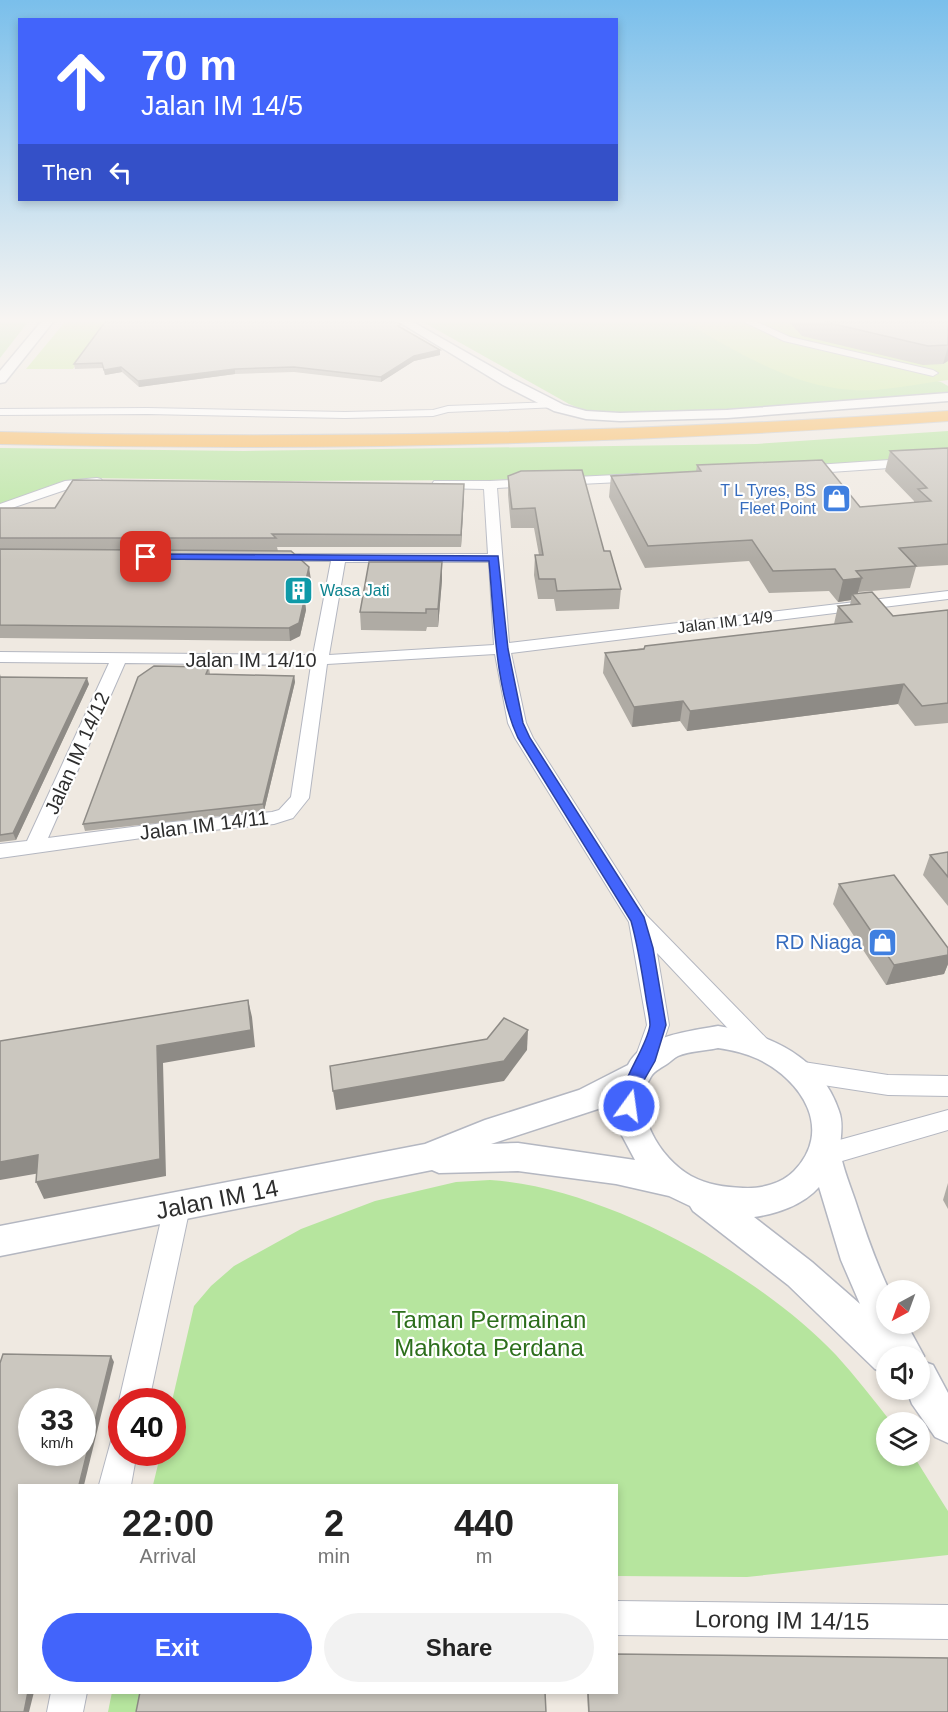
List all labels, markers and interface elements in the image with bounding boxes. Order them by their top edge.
icon: ahead [42,42,120,120]
text: 70 m [141,42,237,89]
text: Jalan IM 14/5 [141,91,303,121]
icon: left [104,156,137,189]
text: Then [42,160,92,185]
place label: T L Tyres, BS Fleet Point [720,482,817,517]
shop icon: T L Tyres, BS Fleet Point [821,483,853,515]
pin [120,531,171,582]
icon: arrive [129,540,162,573]
building icon: Wasa Jati [283,574,315,606]
place label: Wasa Jati [320,582,390,599]
street label: Jalan IM 14/9 [676,608,774,636]
street label: Jalan IM 14/10 [185,649,317,671]
street label: Jalan IM 14/12 [40,689,114,817]
street label: Jalan IM 14/11 [138,806,270,844]
shop icon: RD Niaga [867,926,899,958]
place label: RD Niaga [775,931,863,953]
position arrow [597,1074,661,1138]
street label: Jalan IM 14 [154,1174,280,1224]
north arrow [876,1280,930,1334]
map controls [876,1280,930,1466]
park label: Taman Permainan Mahkota Perdana [392,1306,586,1361]
button: sound [876,1346,930,1400]
speed limit sign: 40 [108,1388,186,1466]
text: 33 [40,1403,74,1436]
button: layers [876,1412,930,1466]
text: km/h [41,1434,73,1451]
text: 22:00 [122,1503,214,1544]
text: 2 [324,1503,344,1544]
text: 440 [454,1503,514,1544]
text: Arrival [140,1545,196,1567]
text: min [318,1545,350,1567]
text: m [476,1545,492,1567]
street label: Lorong IM 14/15 [694,1605,870,1635]
button: Exit [42,1613,312,1682]
button: Share [324,1613,594,1682]

